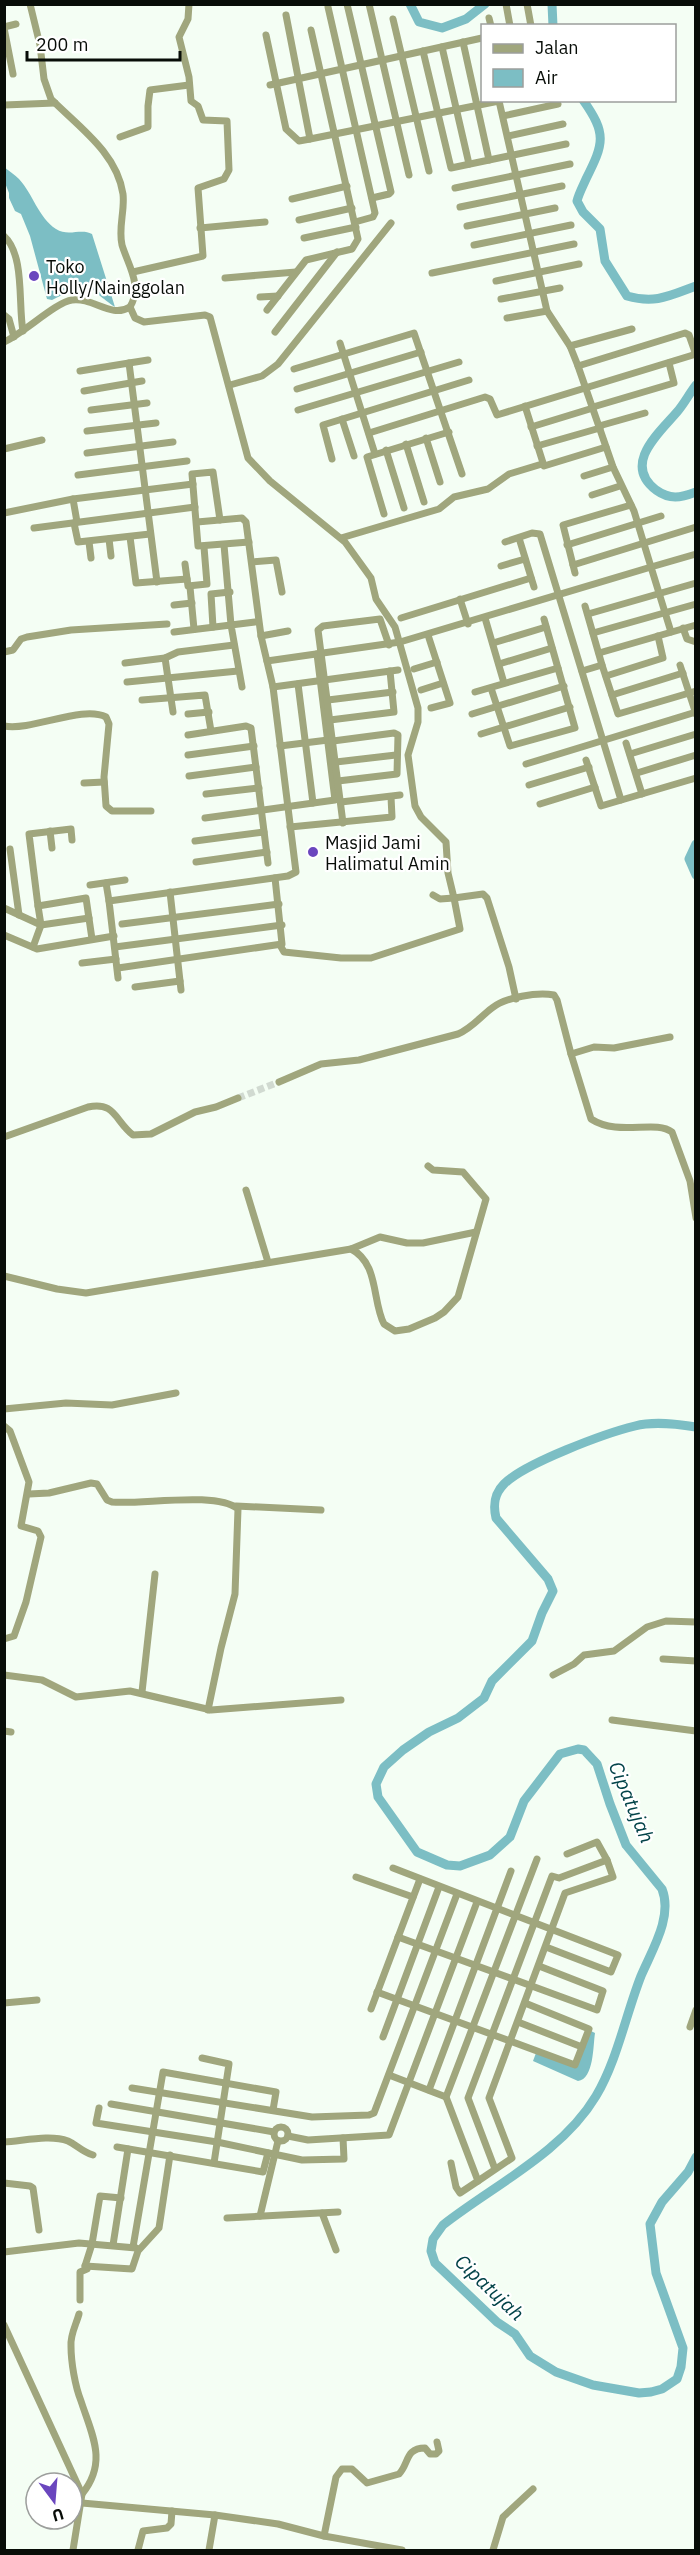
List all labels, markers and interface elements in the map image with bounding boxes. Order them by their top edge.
scale bar [27,24,180,62]
legend [481,24,676,102]
text: 200 m [36,33,88,56]
text: Jalan [535,36,579,59]
text: Air [535,66,558,89]
place label: Toko Holly/Nainggolan [46,255,185,299]
marker: Toko Holly/Nainggolan [27,269,41,283]
place label: Masjid Jami Halimatul Amin [325,831,450,875]
marker: Masjid Jami Halimatul Amin [306,845,320,859]
water label: Cipatujah [603,1757,661,1847]
water label: Cipatujah [449,2248,531,2326]
north arrow [24,2471,84,2531]
text: U [50,2504,66,2527]

